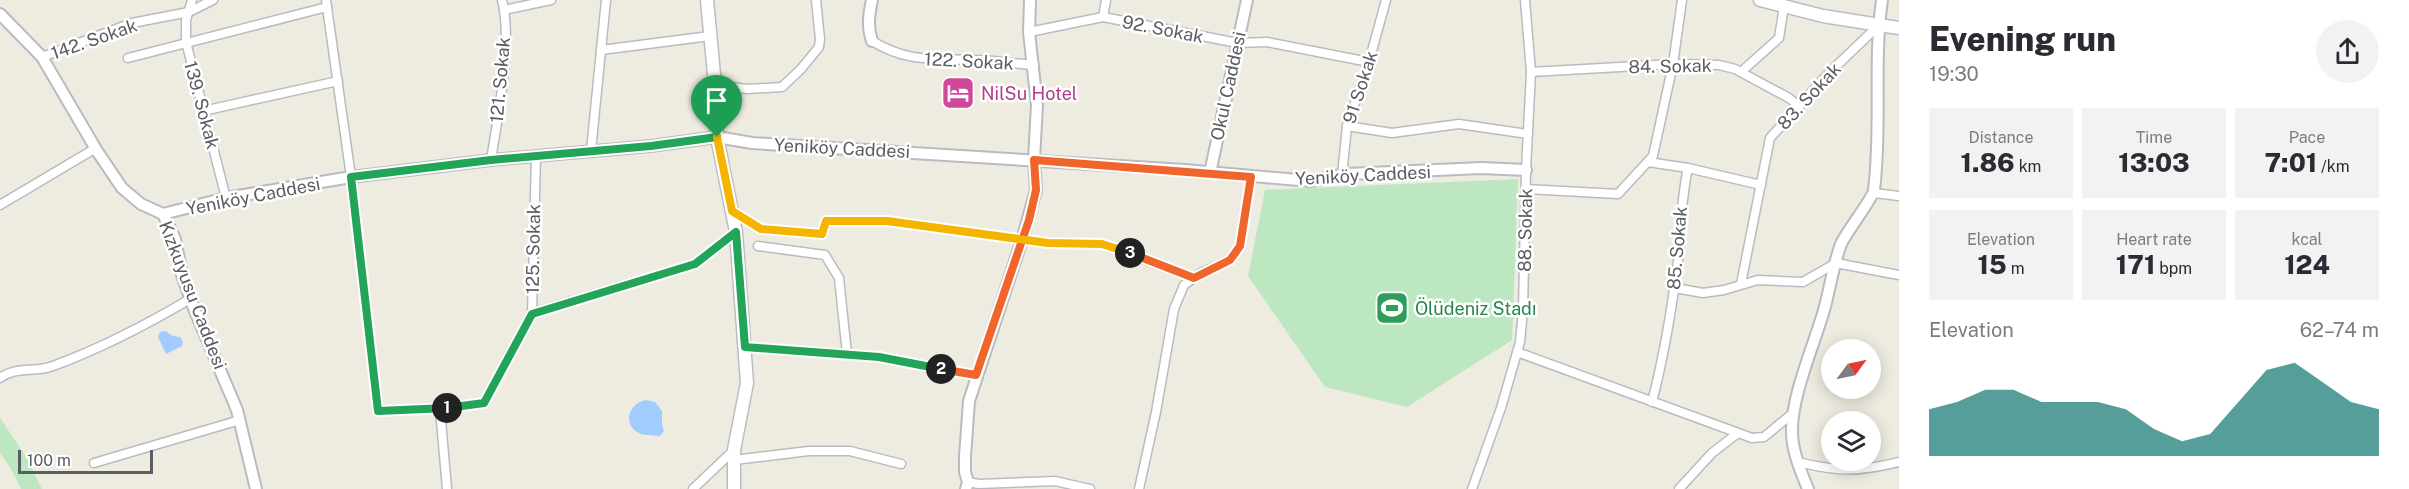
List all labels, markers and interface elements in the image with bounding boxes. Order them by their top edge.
street label: 92. Sokak [1121,11,1205,47]
street label: 142. Sokak [48,14,140,64]
text: Evening run [1929,20,2116,58]
button: share [2316,20,2379,83]
street label: Okul Caddesi [1206,30,1250,142]
street label: 121. Sokak [486,36,514,124]
street label: 122. Sokak [924,48,1014,74]
street label: 91 Sokak [1338,48,1382,126]
street label: 84. Sokak [1628,55,1712,77]
street label: 83. Sokak [1773,58,1845,134]
street label: 139. Sokak [180,59,224,151]
text: 19:30 [1929,62,1979,86]
pin [691,75,742,137]
hotel icon: NilSu Hotel [940,75,976,111]
place label: NilSu Hotel [981,83,1077,104]
icon: arrive [700,84,733,117]
text: Distance [1969,128,2033,147]
text: Time [2136,128,2172,147]
text: Pace [2289,128,2325,147]
street label: Yeniköy Caddesi [774,134,910,162]
text: 1.86 [1961,147,2015,178]
text: 13:03 [2118,147,2190,178]
text: 7:01 [2265,147,2317,178]
text: km [2015,157,2041,176]
text: /km [2317,157,2350,176]
street label: Yeniköy Caddesi [1295,161,1431,189]
street label: Yeniköy Caddesi [184,173,322,219]
street label: 88. Sokak [1514,188,1536,272]
street label: 125. Sokak [522,204,544,294]
street label: 85. Sokak [1663,205,1691,291]
street label: Kızkuyusu Caddesi [155,218,231,372]
text: Elevation [1967,230,2035,249]
text: Heart rate [2116,230,2192,249]
text: kcal [2292,230,2322,249]
pin: 3 [1115,238,1145,268]
text: 3 [1125,243,1135,262]
text: 15 [1977,249,2007,280]
text: 171 [2116,249,2155,280]
text: 124 [2284,249,2330,280]
text: m [2007,259,2025,278]
text: bpm [2155,259,2192,278]
sports icon: Ölüdeniz Stadı [1374,290,1410,326]
place label: Ölüdeniz Stadı [1415,297,1536,319]
text: Elevation [1929,318,2014,342]
text: 62–74 m [2300,318,2379,342]
north arrow [1821,339,1881,399]
map controls [1821,339,1881,471]
pin: 2 [926,354,956,384]
text: 2 [936,359,946,378]
pin: 1 [432,393,462,423]
text: 1 [444,398,450,417]
button: layers [1821,411,1881,471]
scale bar [18,447,153,474]
text: 100 m [27,451,71,470]

